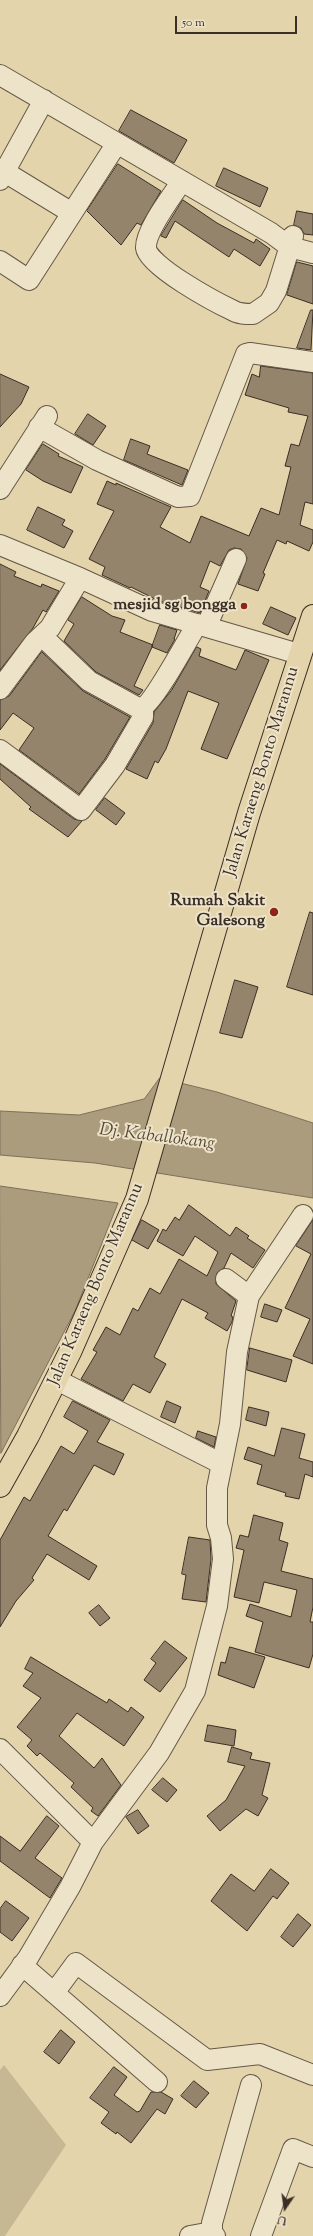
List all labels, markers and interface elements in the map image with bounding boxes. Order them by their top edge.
scale bar [177,8,299,34]
text: 50 m [182,14,205,32]
place label: mesjid sg bongga [113,596,236,616]
marker: mesjid sg bongga [239,601,249,611]
street label: Jalan Karaeng Bonto Marannu [221,665,305,879]
place label: Rumah Sakit Galesong [170,892,265,932]
marker: Rumah Sakit Galesong [268,906,280,918]
water label: Dj. Kaballokang [98,1120,216,1156]
street label: Jalan Karaeng Bonto Marannu [45,1181,149,1389]
north arrow [265,2188,305,2228]
text: U [276,2211,288,2228]

